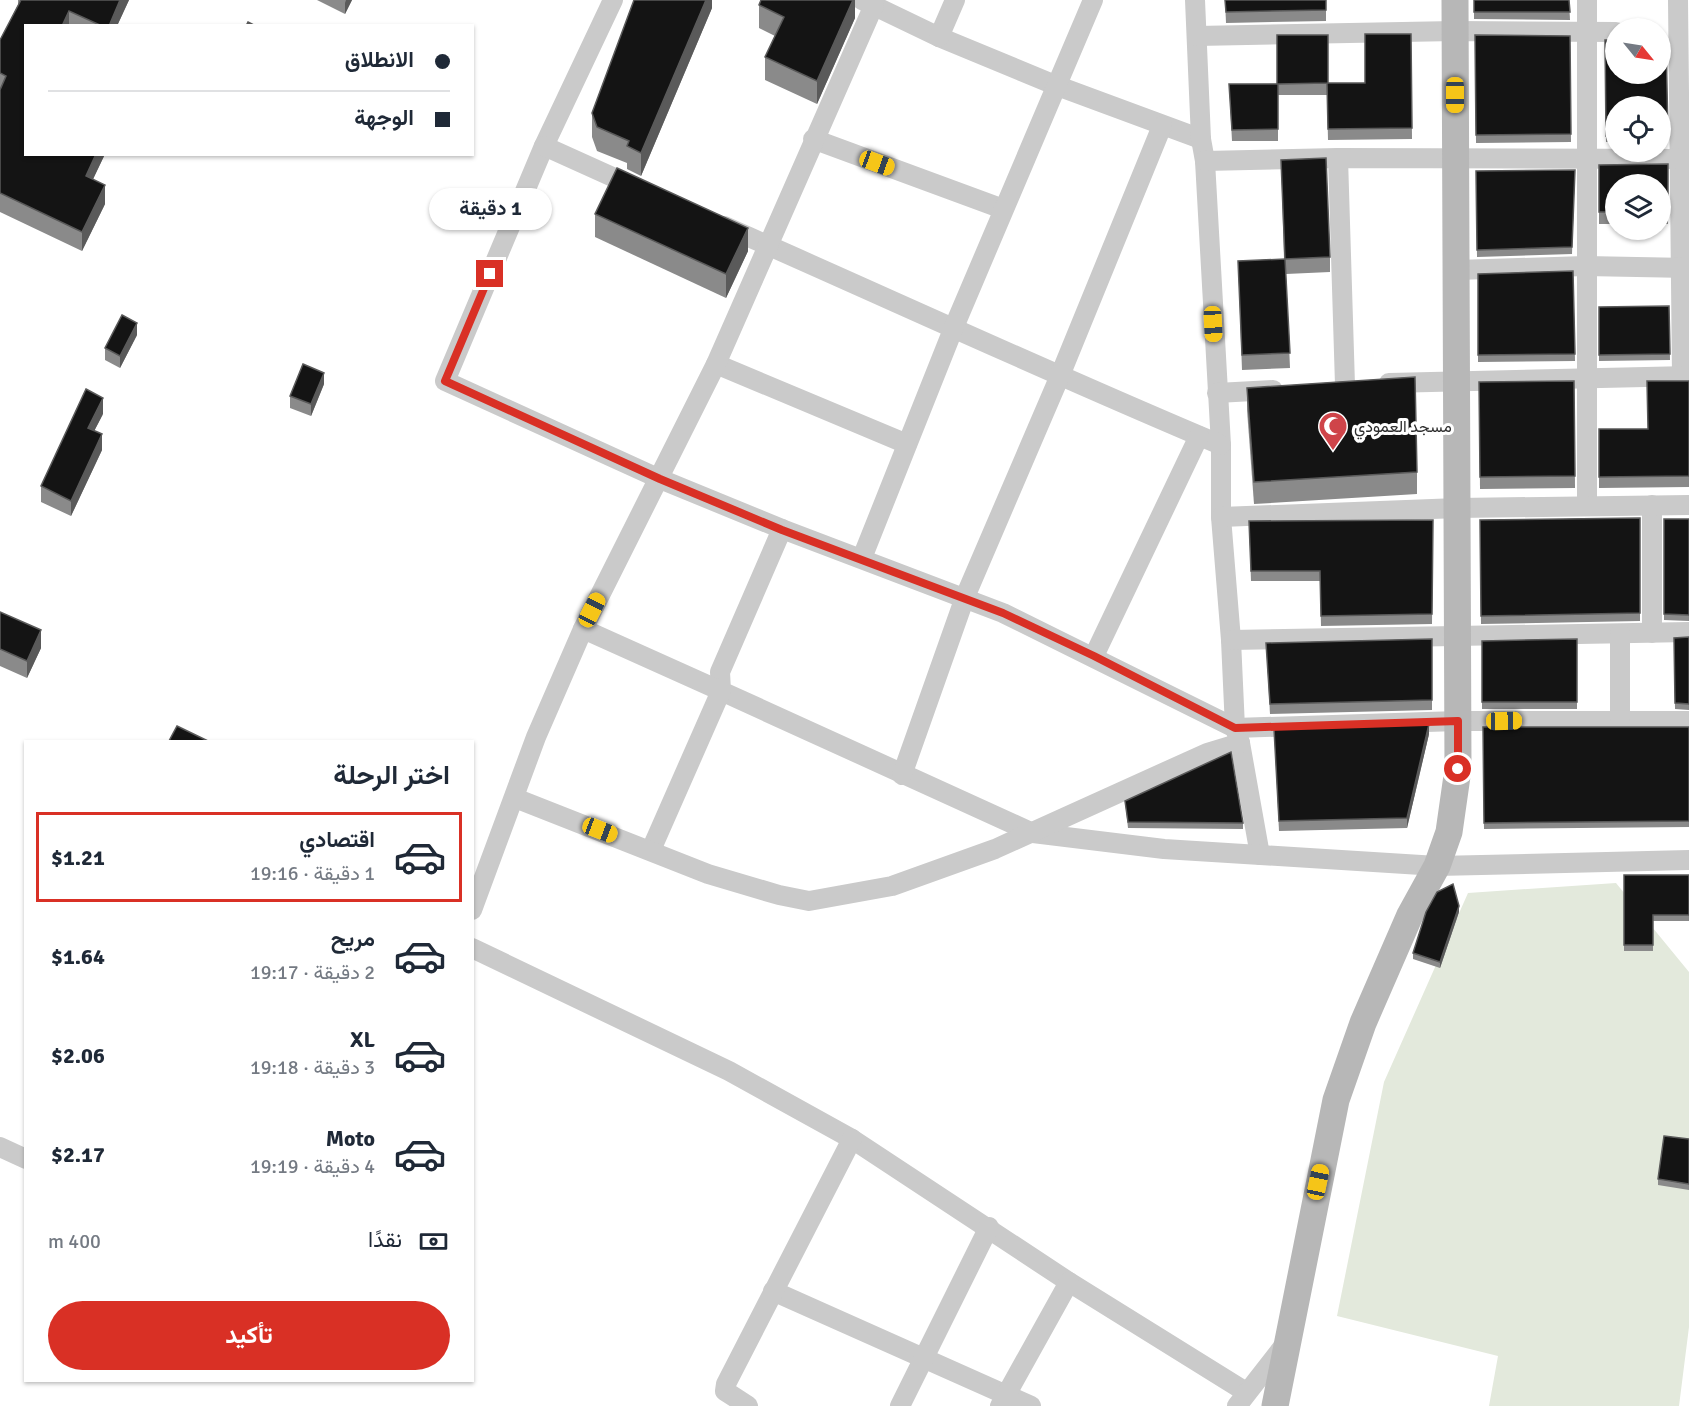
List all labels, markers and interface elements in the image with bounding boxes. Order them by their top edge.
north arrow [1605,18,1671,84]
map controls [1605,18,1671,240]
text: الانطلاق [345,46,414,73]
car [1446,77,1464,113]
button: locate [1605,96,1671,162]
text: الوجهة [354,104,414,131]
car [857,148,897,178]
button: layers [1605,174,1671,240]
callout: 1 دقيقة [428,187,552,229]
text: 1 دقيقة [459,196,522,221]
route end [476,260,503,287]
car [1203,306,1223,342]
mosque icon: مسجد العمودي [1317,410,1349,452]
place label: مسجد العمودي [1354,417,1452,440]
car [576,590,608,630]
car [1486,712,1522,730]
route start [1444,755,1471,782]
text: اختر الرحلة [333,759,450,792]
car [580,815,620,845]
text: اقتصادي [299,826,375,853]
icon: car [393,830,447,884]
text: $1.21 [51,844,105,871]
text: 1 دقيقة · 19:16 [250,861,375,886]
text: مريح [331,925,375,952]
icon: car [393,929,447,983]
text: $1.64 [51,943,105,970]
text: 2 دقيقة · 19:17 [250,960,375,985]
text: XL [350,1026,375,1053]
icon: car [393,1028,447,1082]
text: $2.06 [51,1042,105,1069]
text: 3 دقيقة · 19:18 [250,1055,375,1080]
text: Moto [326,1125,375,1152]
icon: car [393,1127,447,1181]
text: $2.17 [51,1141,105,1168]
text: 4 دقيقة · 19:19 [250,1154,375,1179]
car [1305,1163,1331,1201]
icon: cash [417,1225,450,1258]
text: نقدًا [368,1226,402,1253]
text: 400 m [48,1229,101,1254]
button: تأكيد [48,1301,450,1370]

